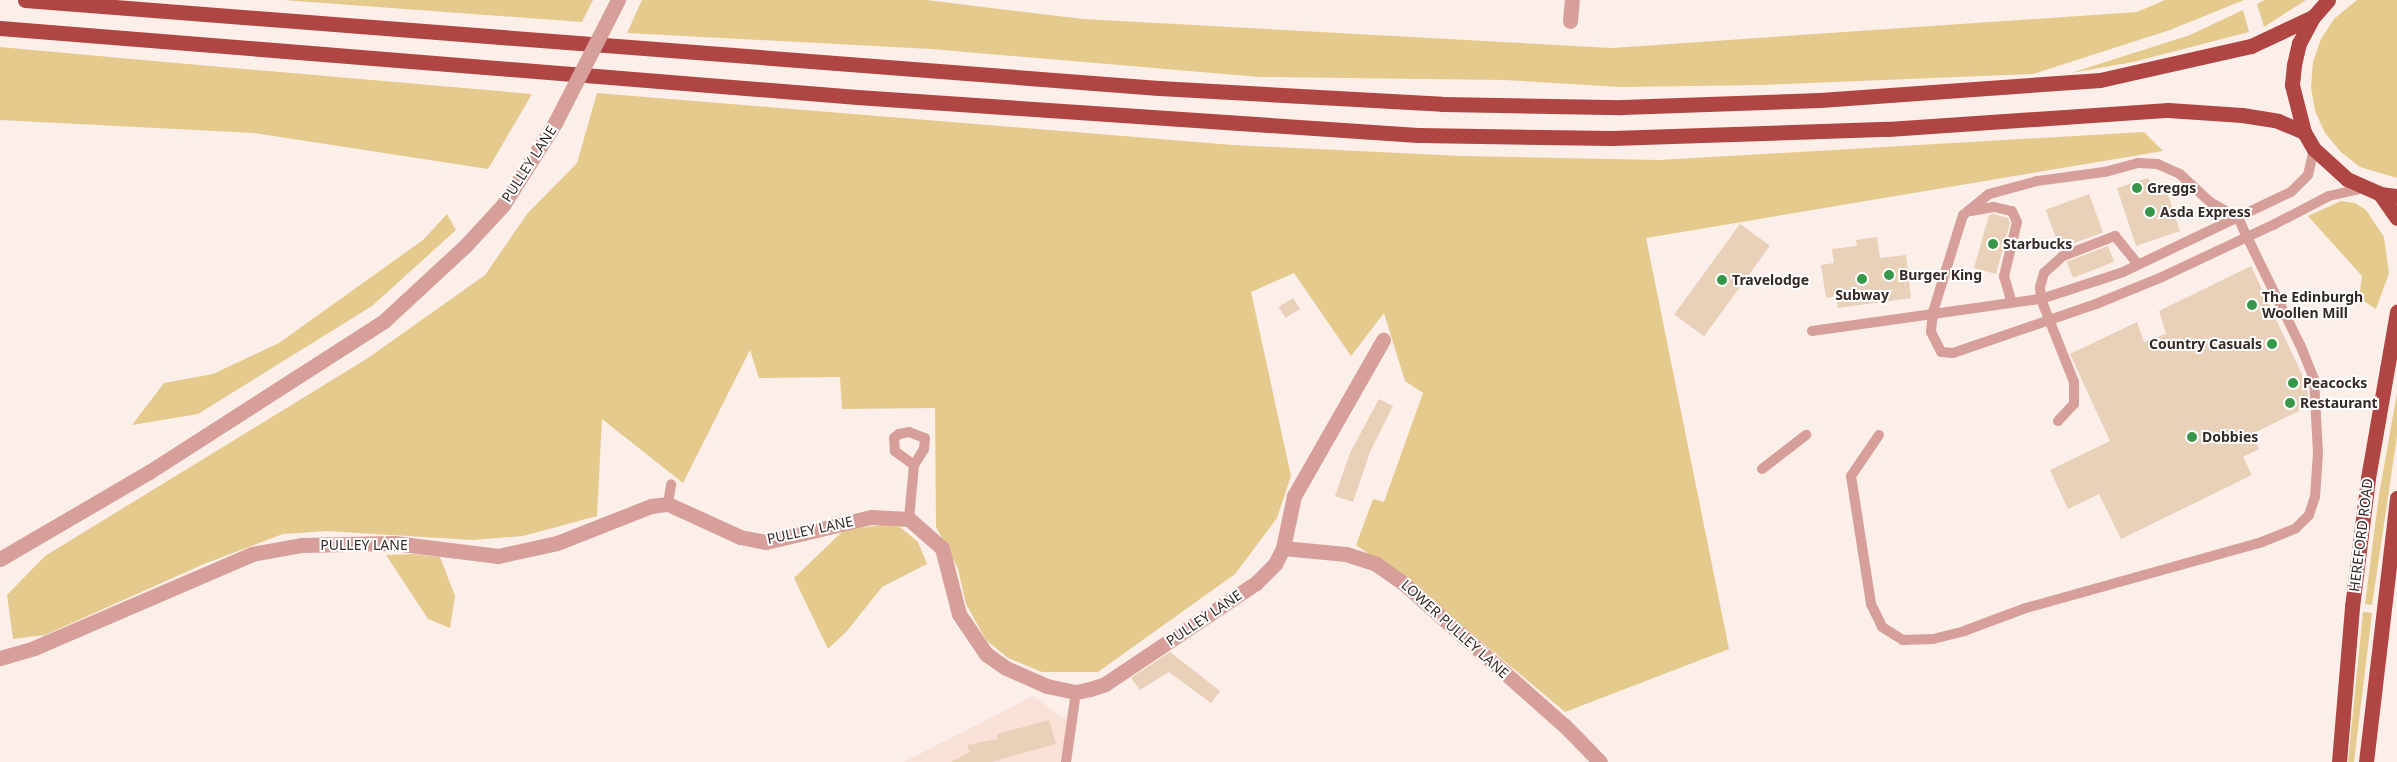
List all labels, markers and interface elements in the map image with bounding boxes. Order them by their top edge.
street label: PULLEY LANE [498,123,560,205]
place label: Greggs [2147,180,2196,196]
marker: Greggs [2131,182,2143,194]
place label: Asda Express [2160,204,2251,220]
marker: Asda Express [2144,206,2156,218]
place label: Starbucks [2003,236,2072,252]
marker: Starbucks [1987,238,1999,250]
place label: Burger King [1899,267,1982,283]
marker: Burger King [1883,269,1895,281]
place label: Travelodge [1732,272,1809,288]
marker: Subway [1856,273,1868,285]
marker: Travelodge [1716,274,1728,286]
place label: Subway [1835,287,1889,303]
place label: The Edinburgh Woollen Mill [2262,289,2363,322]
marker: The Edinburgh Woollen Mill [2246,299,2258,311]
place label: Country Casuals [2149,336,2262,352]
marker: Country Casuals [2266,338,2278,350]
place label: Peacocks [2303,375,2367,391]
marker: Peacocks [2287,377,2299,389]
place label: Restaurant [2300,395,2378,411]
marker: Restaurant [2284,397,2296,409]
place label: Dobbies [2202,429,2258,445]
marker: Dobbies [2186,431,2198,443]
street label: HEREFORD ROAD [2346,477,2376,593]
street label: PULLEY LANE [765,513,855,547]
street label: PULLEY LANE [320,537,408,553]
street label: LOWER PULLEY LANE [1398,576,1512,682]
street label: PULLEY LANE [1163,587,1245,649]

